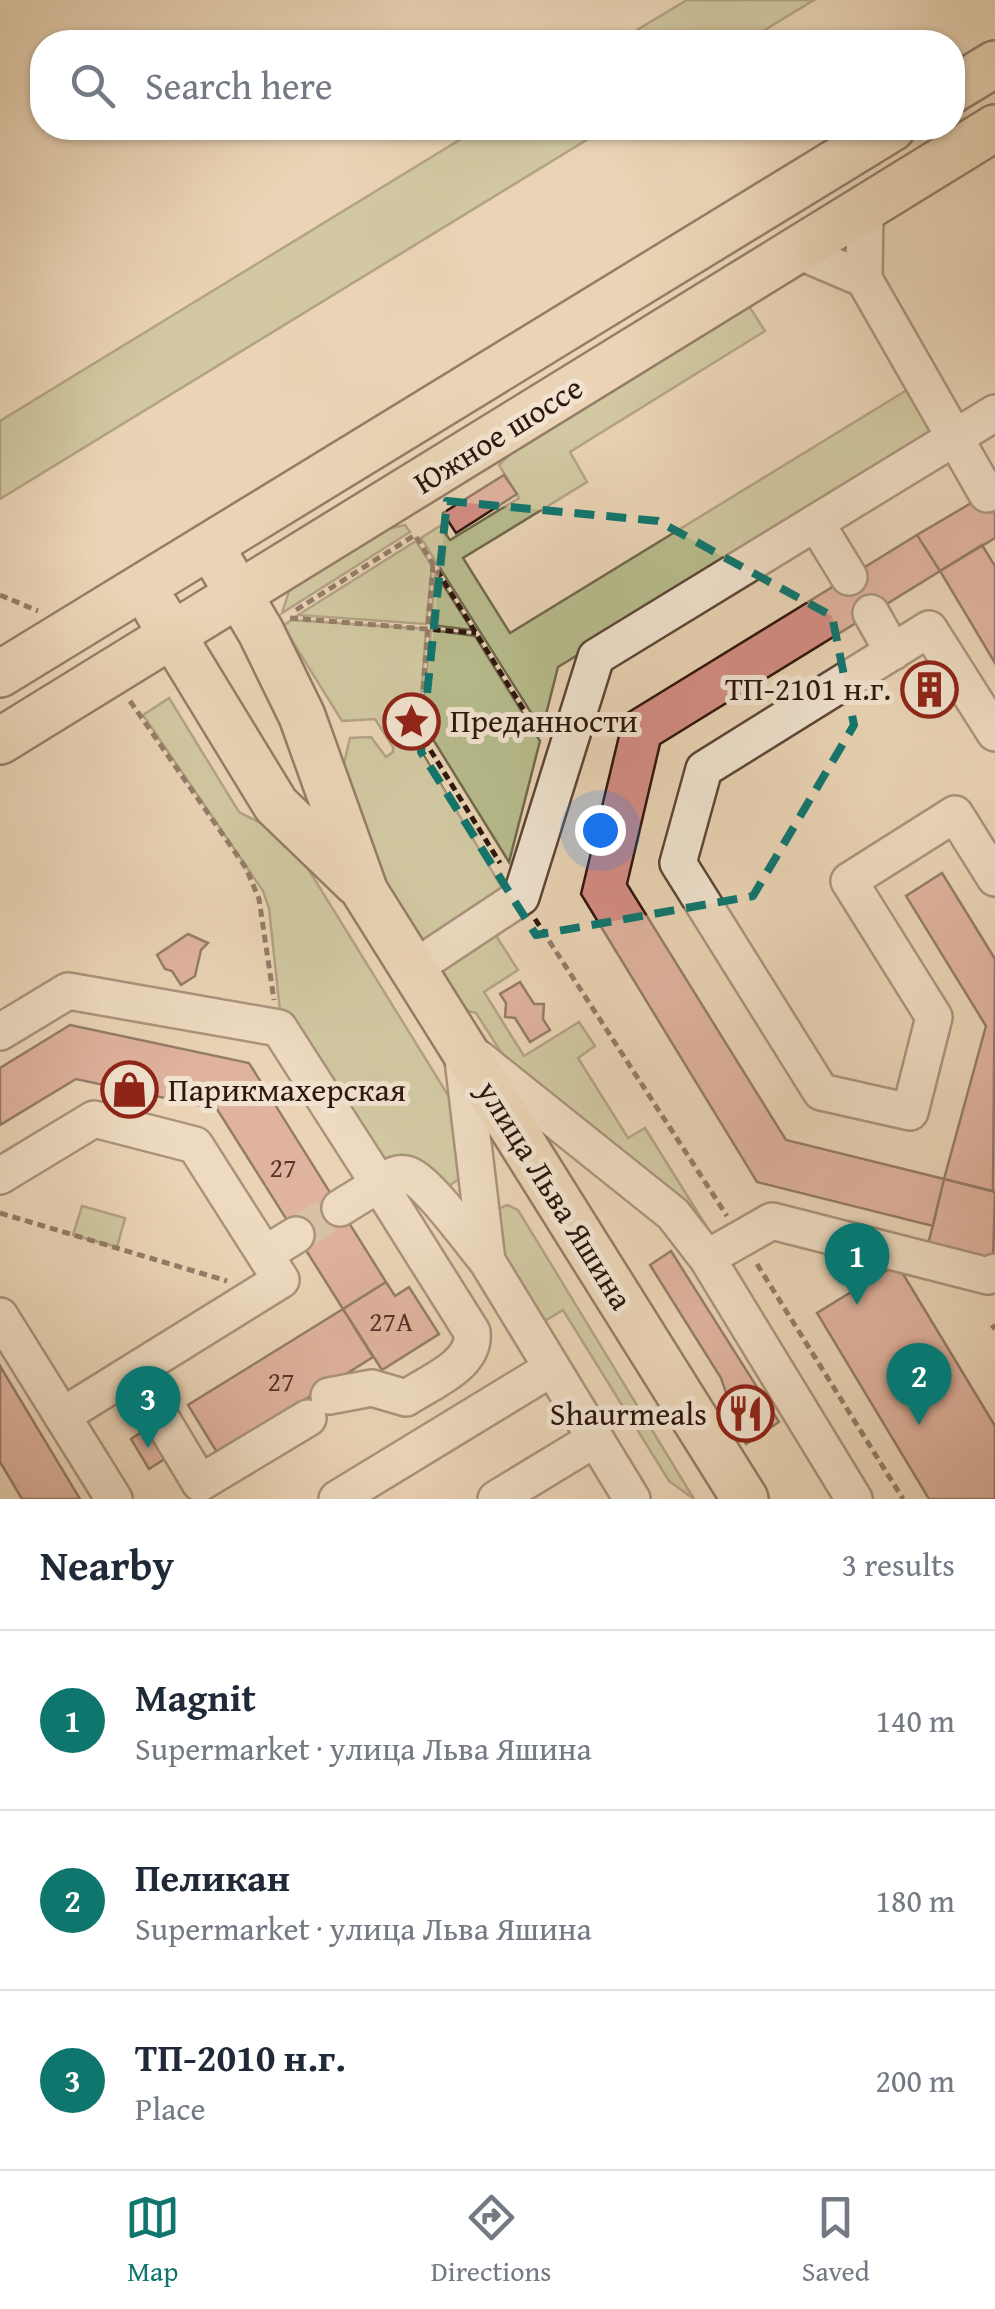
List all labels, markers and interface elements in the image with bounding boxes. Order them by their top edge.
search box [30,30,965,140]
text: Search here [145,57,333,113]
icon: search [65,58,120,113]
street label: Южное шоссе [404,364,591,505]
building icon: ТП-2101 н.г. [900,659,960,719]
place label: ТП-2101 н.г. [725,665,891,712]
place icon: Преданности [381,691,441,751]
place label: Преданности [450,697,638,744]
your location [575,805,626,856]
shop icon: Парикмахерская [99,1060,159,1120]
place label: Парикмахерская [168,1066,406,1113]
street label: улица Льва Яшина [465,1070,645,1319]
house number: 27 [270,1146,296,1187]
pin: 1 [824,1222,890,1305]
house number: 27А [369,1300,413,1341]
pin: 2 [886,1342,952,1425]
house number: 27 [268,1360,294,1401]
pin: 3 [116,1366,180,1448]
restaurant icon: Shaurmeals [716,1384,776,1444]
place label: Shaurmeals [550,1390,707,1437]
text: Nearby [40,1534,174,1595]
text: 3 results [842,1541,955,1588]
text: Magnit [135,1669,256,1725]
text: 1 [64,1697,81,1744]
text: 140 m [876,1697,955,1744]
text: Supermarket · улица Льва Яшина [135,1725,592,1772]
text: Пеликан [135,1849,290,1905]
text: 2 [64,1877,81,1924]
text: 180 m [876,1877,955,1924]
text: Supermarket · улица Льва Яшина [135,1905,592,1952]
text: ТП-2010 н.г. [135,2029,346,2085]
text: 3 [64,2057,81,2104]
text: 200 m [876,2057,955,2104]
text: Place [135,2085,206,2132]
tab: Map [125,2190,180,2291]
tab: Directions [431,2190,551,2291]
tab: Saved [802,2190,870,2291]

